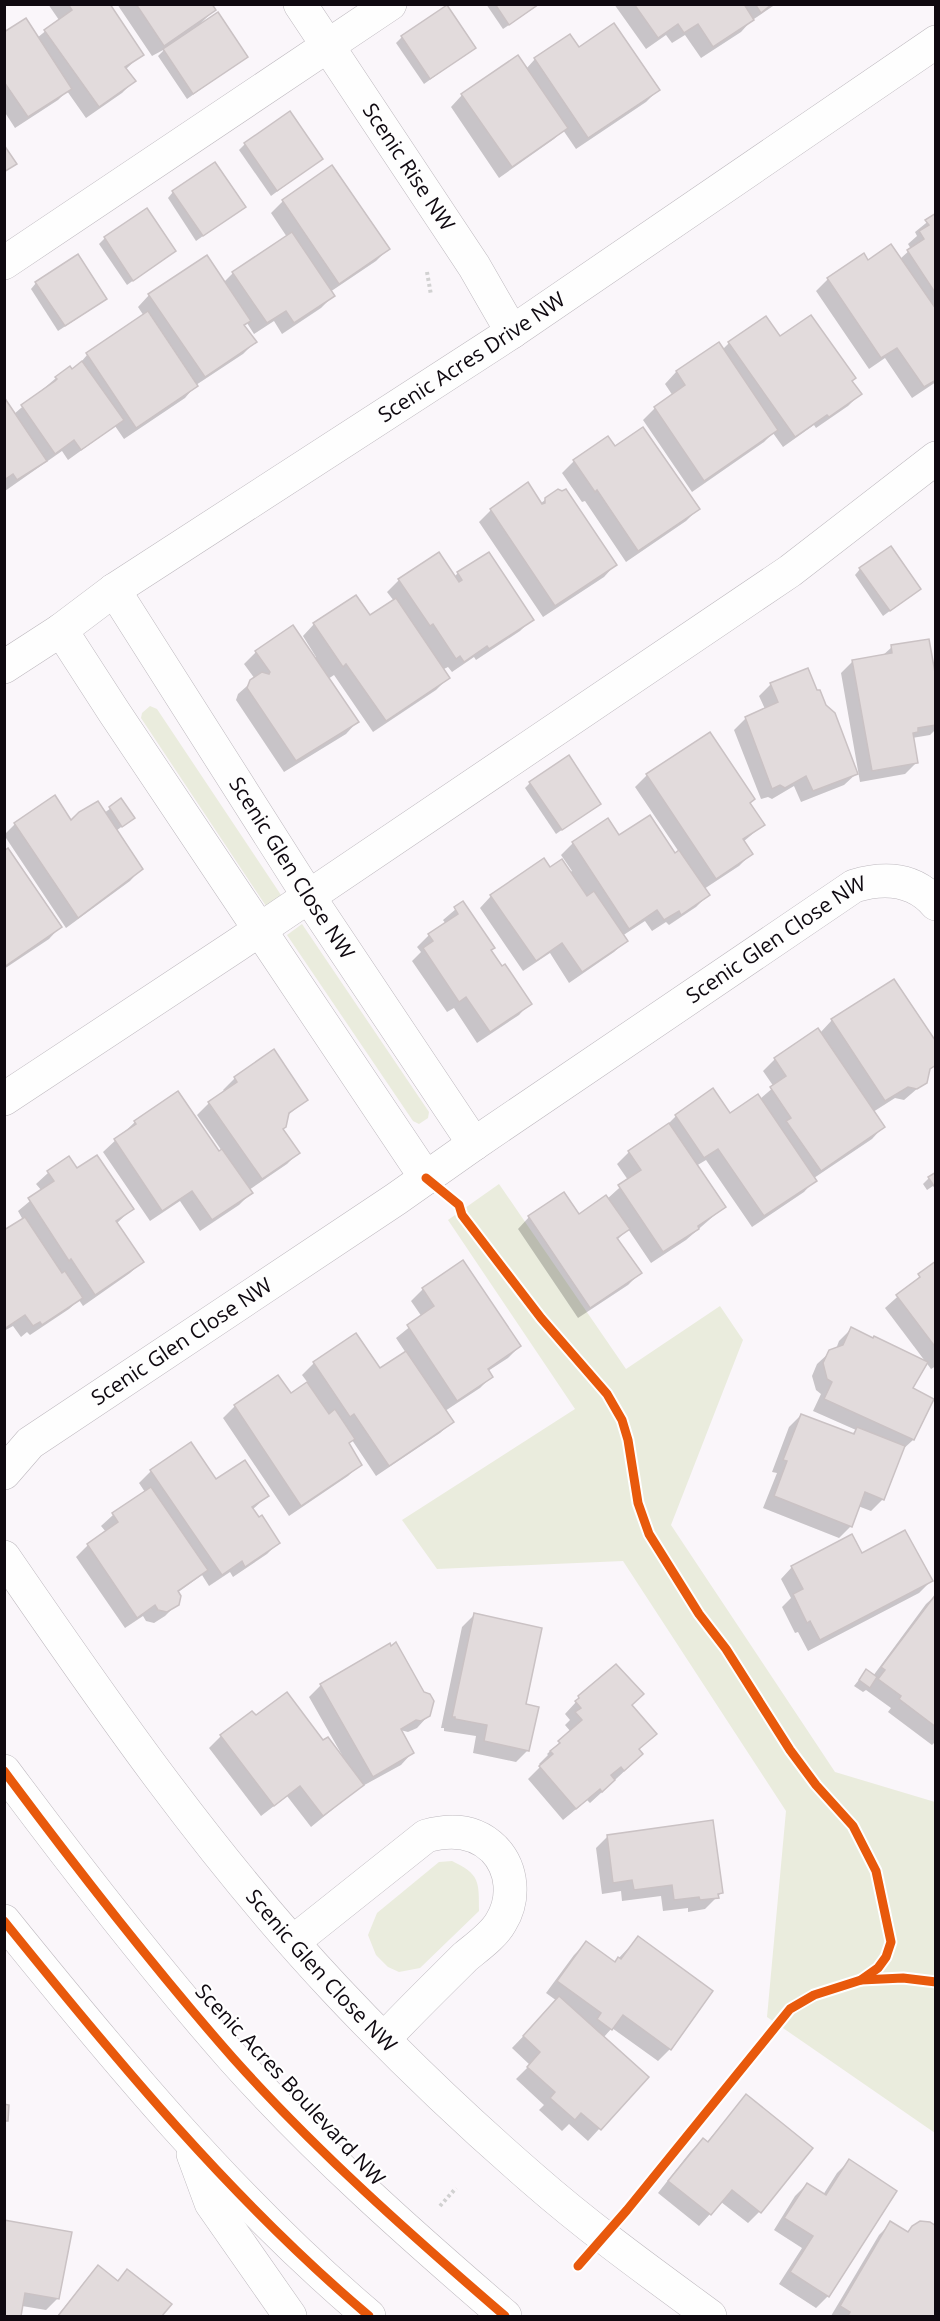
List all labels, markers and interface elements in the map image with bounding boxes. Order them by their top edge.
street label: Scenic Rise NW [357,97,462,237]
street label: Scenic Acres Drive NW [372,285,571,428]
street label: Scenic Glen Close NW [223,771,362,965]
street label: Scenic Glen Close NW [680,868,869,1009]
street label: Scenic Glen Close NW [85,1270,277,1411]
street label: Scenic Glen Close NW [240,1883,404,2058]
street label: Scenic Acres Boulevard NW [190,1977,392,2192]

